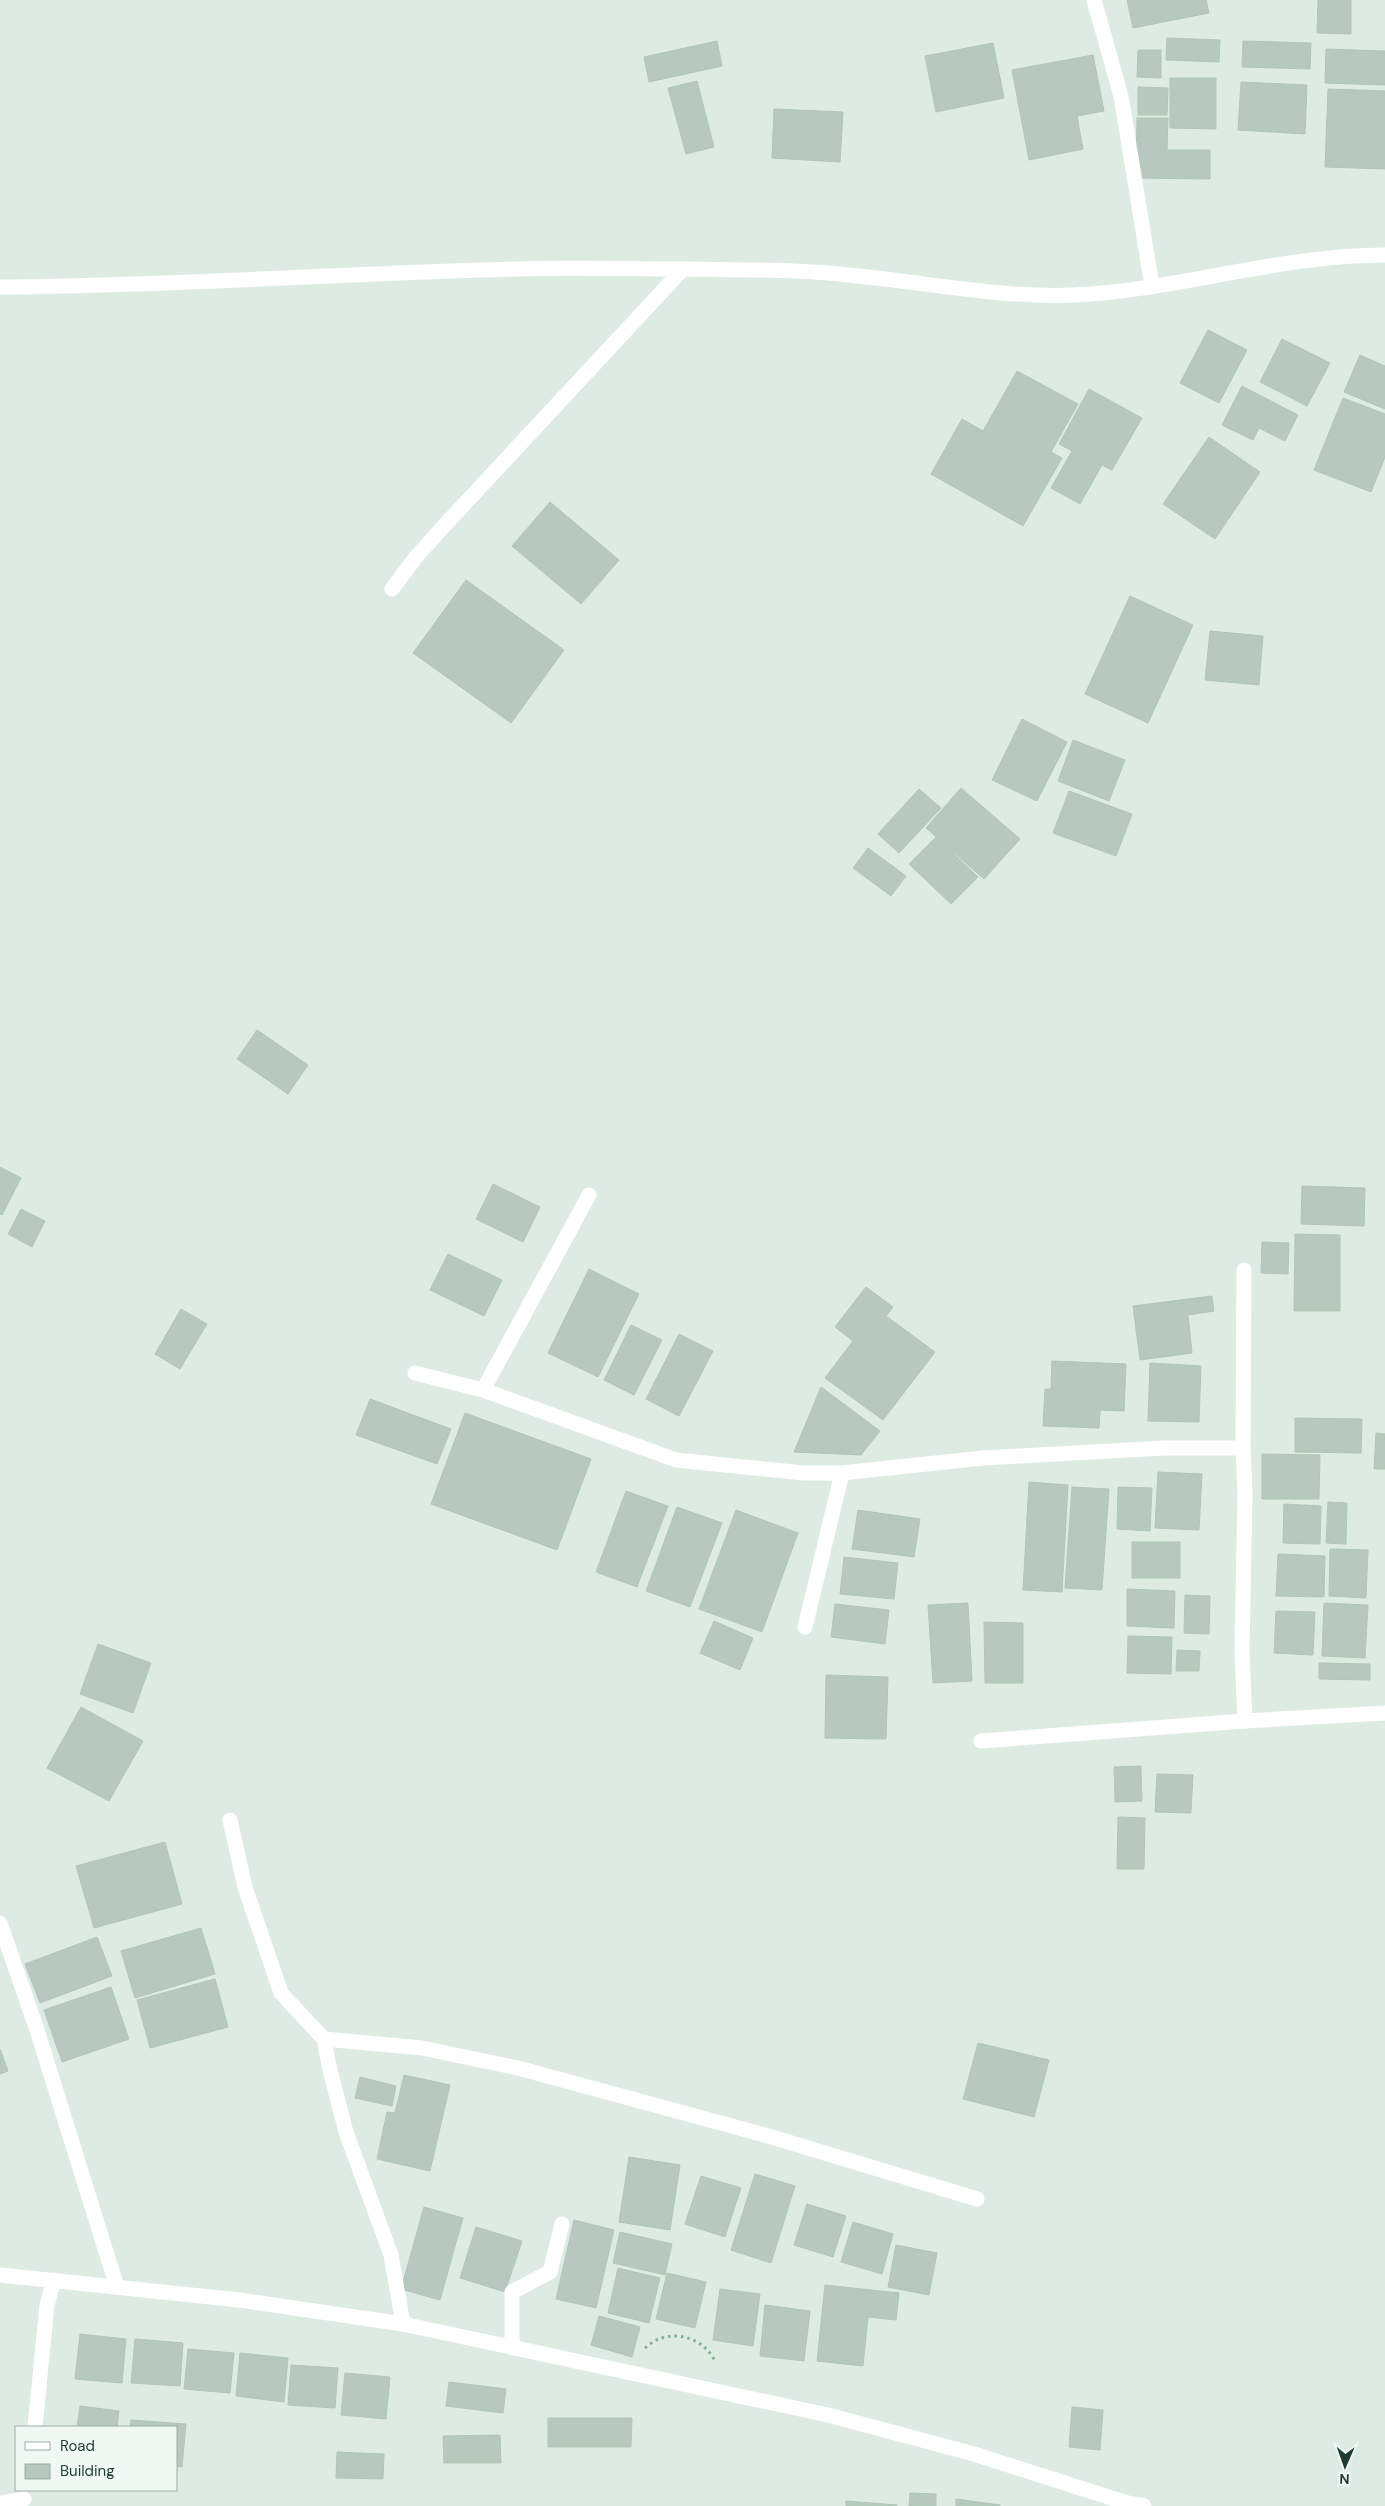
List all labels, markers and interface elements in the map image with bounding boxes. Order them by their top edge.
legend [15,2426,178,2491]
text: Road [60,2436,95,2456]
north arrow [1320,2441,1370,2491]
text: Building [60,2461,115,2481]
text: N [1339,2470,1350,2488]

